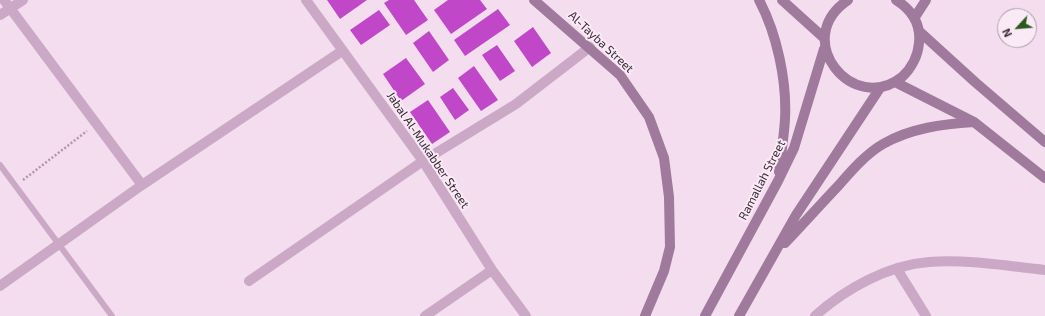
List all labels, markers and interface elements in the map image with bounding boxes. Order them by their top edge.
street label: Al-Tayba Street [565,8,637,76]
north arrow [997,8,1037,48]
text: N [999,27,1014,39]
street label: Jabal Al-Mukabber Street [384,89,472,211]
street label: Ramallah Street [736,138,788,222]

